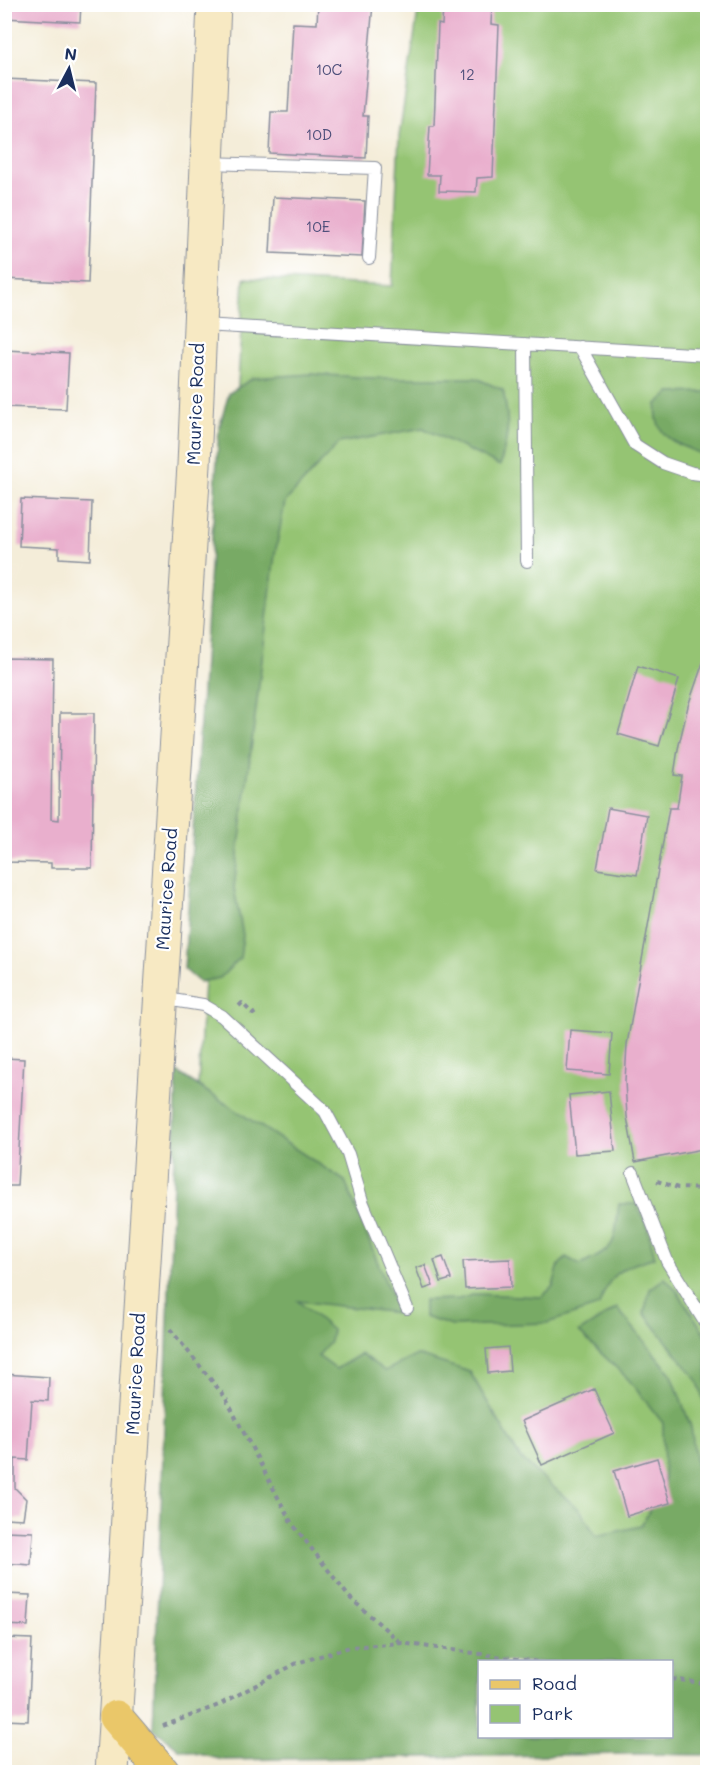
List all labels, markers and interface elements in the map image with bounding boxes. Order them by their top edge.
north arrow [39,39,99,99]
text: N [64,42,78,65]
house number: 10C [316,59,343,79]
house number: 12 [459,64,475,84]
house number: 10D [306,124,332,144]
house number: 10E [306,216,331,236]
street label: Maurice Road [181,342,209,465]
street label: Maurice Road [150,827,182,951]
street label: Maurice Road [120,1312,150,1436]
legend [478,1660,673,1738]
text: Road [532,1671,577,1695]
text: Park [532,1701,573,1725]

